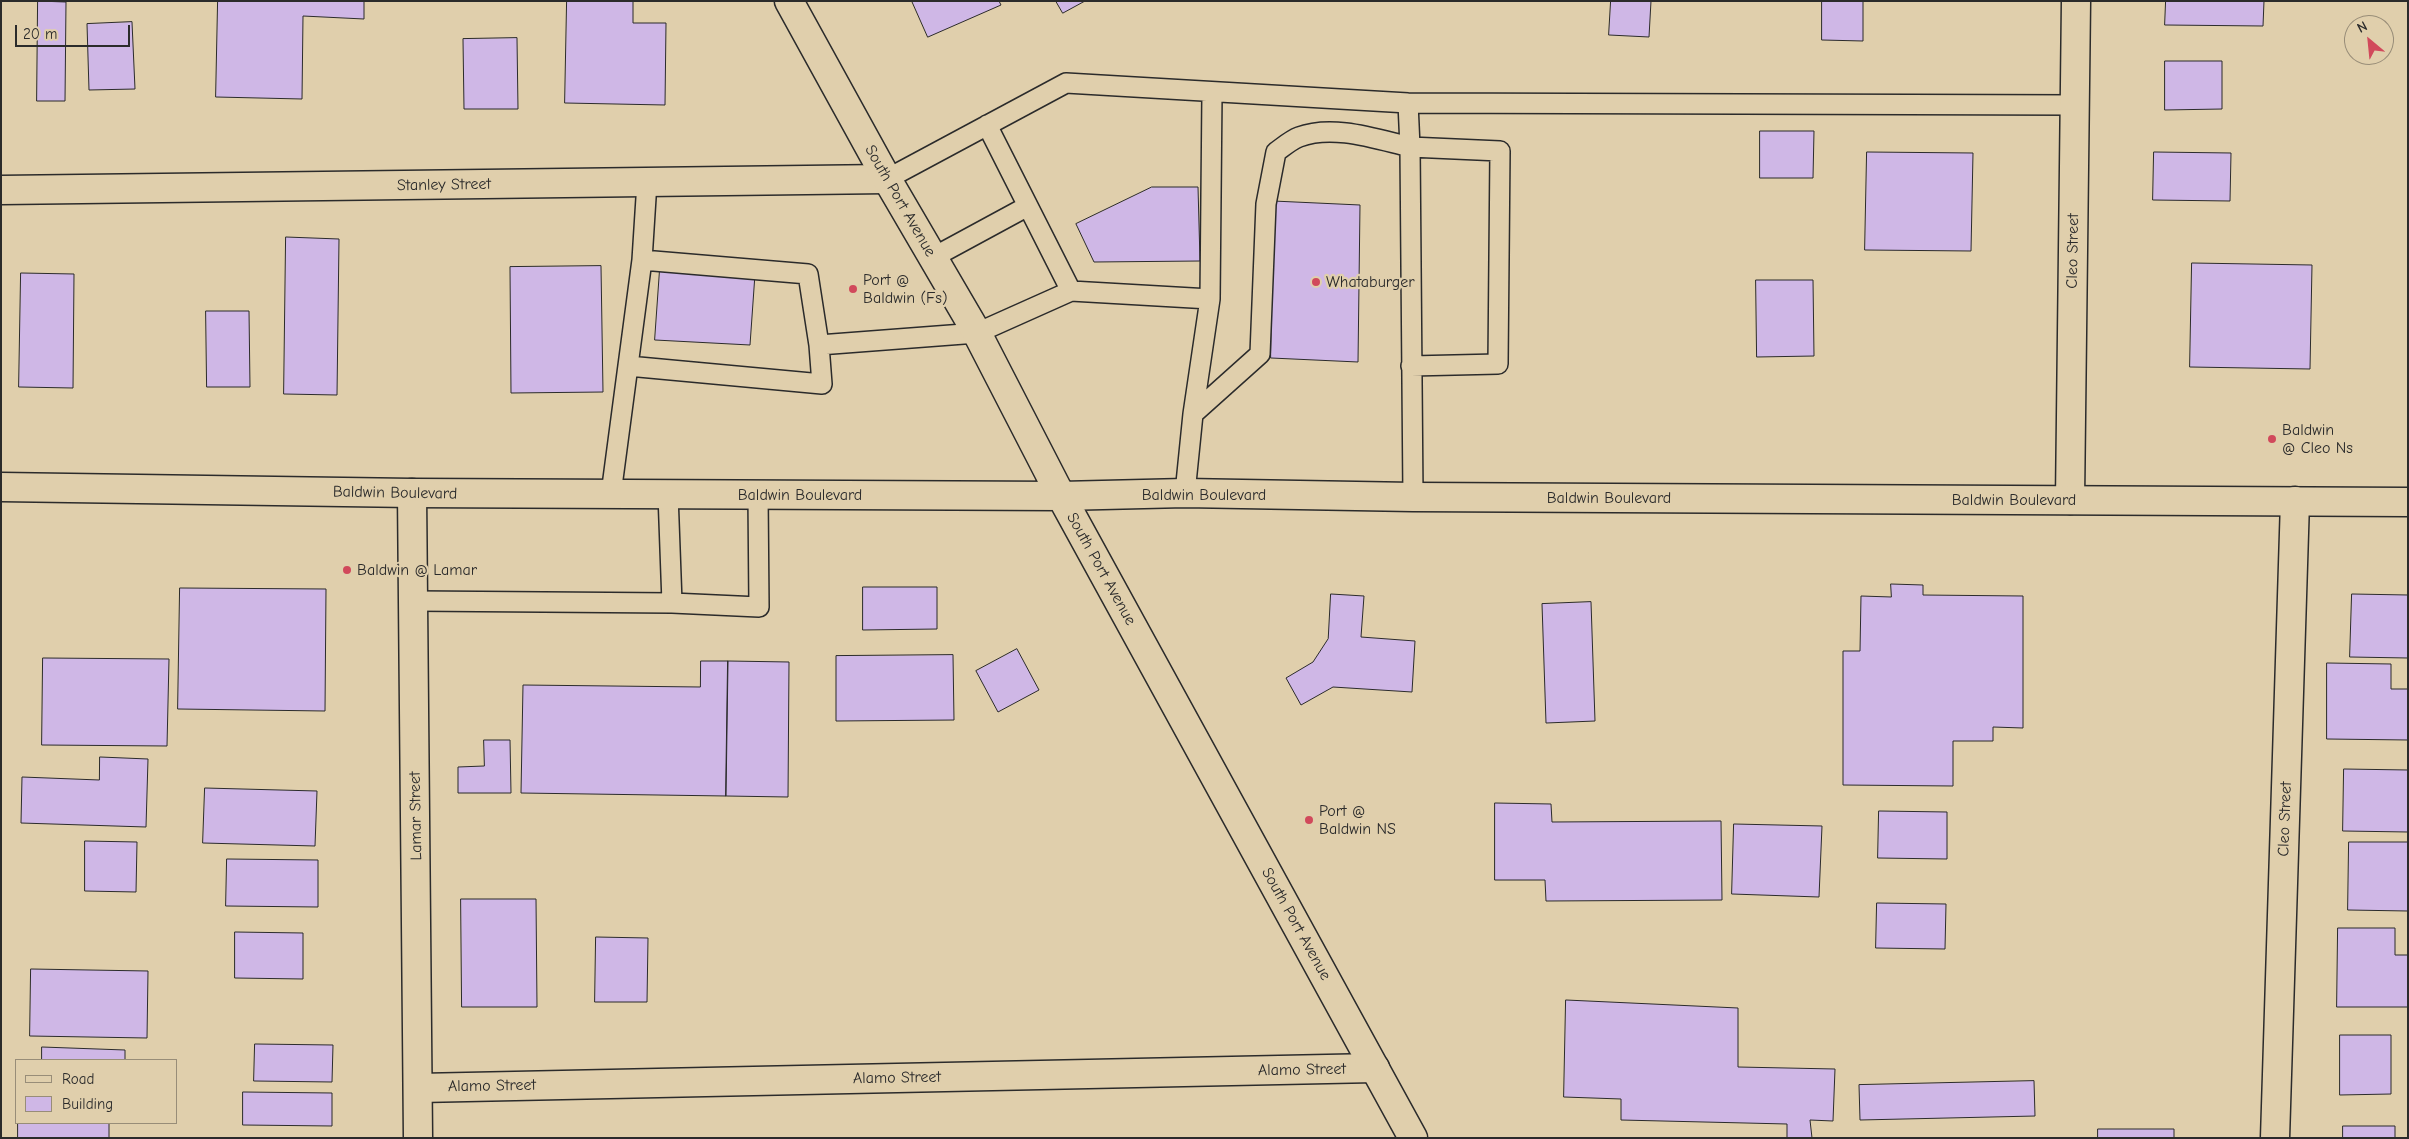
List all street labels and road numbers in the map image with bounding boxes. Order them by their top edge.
street label: South Port Avenue [860,142,940,260]
street label: Stanley Street [397,175,491,195]
street label: Cleo Street [2063,213,2083,289]
street label: Baldwin Boulevard [333,482,457,504]
street label: Baldwin Boulevard [738,485,862,505]
street label: Baldwin Boulevard [1142,485,1266,505]
street label: Baldwin Boulevard [1547,488,1671,508]
street label: Baldwin Boulevard [1952,490,2076,510]
street label: South Port Avenue [1062,509,1140,629]
street label: Lamar Street [406,771,426,861]
street label: Cleo Street [2274,781,2296,857]
street label: South Port Avenue [1257,864,1335,984]
street label: Alamo Street [1258,1060,1346,1080]
street label: Alamo Street [853,1068,941,1088]
street label: Alamo Street [448,1076,536,1096]

